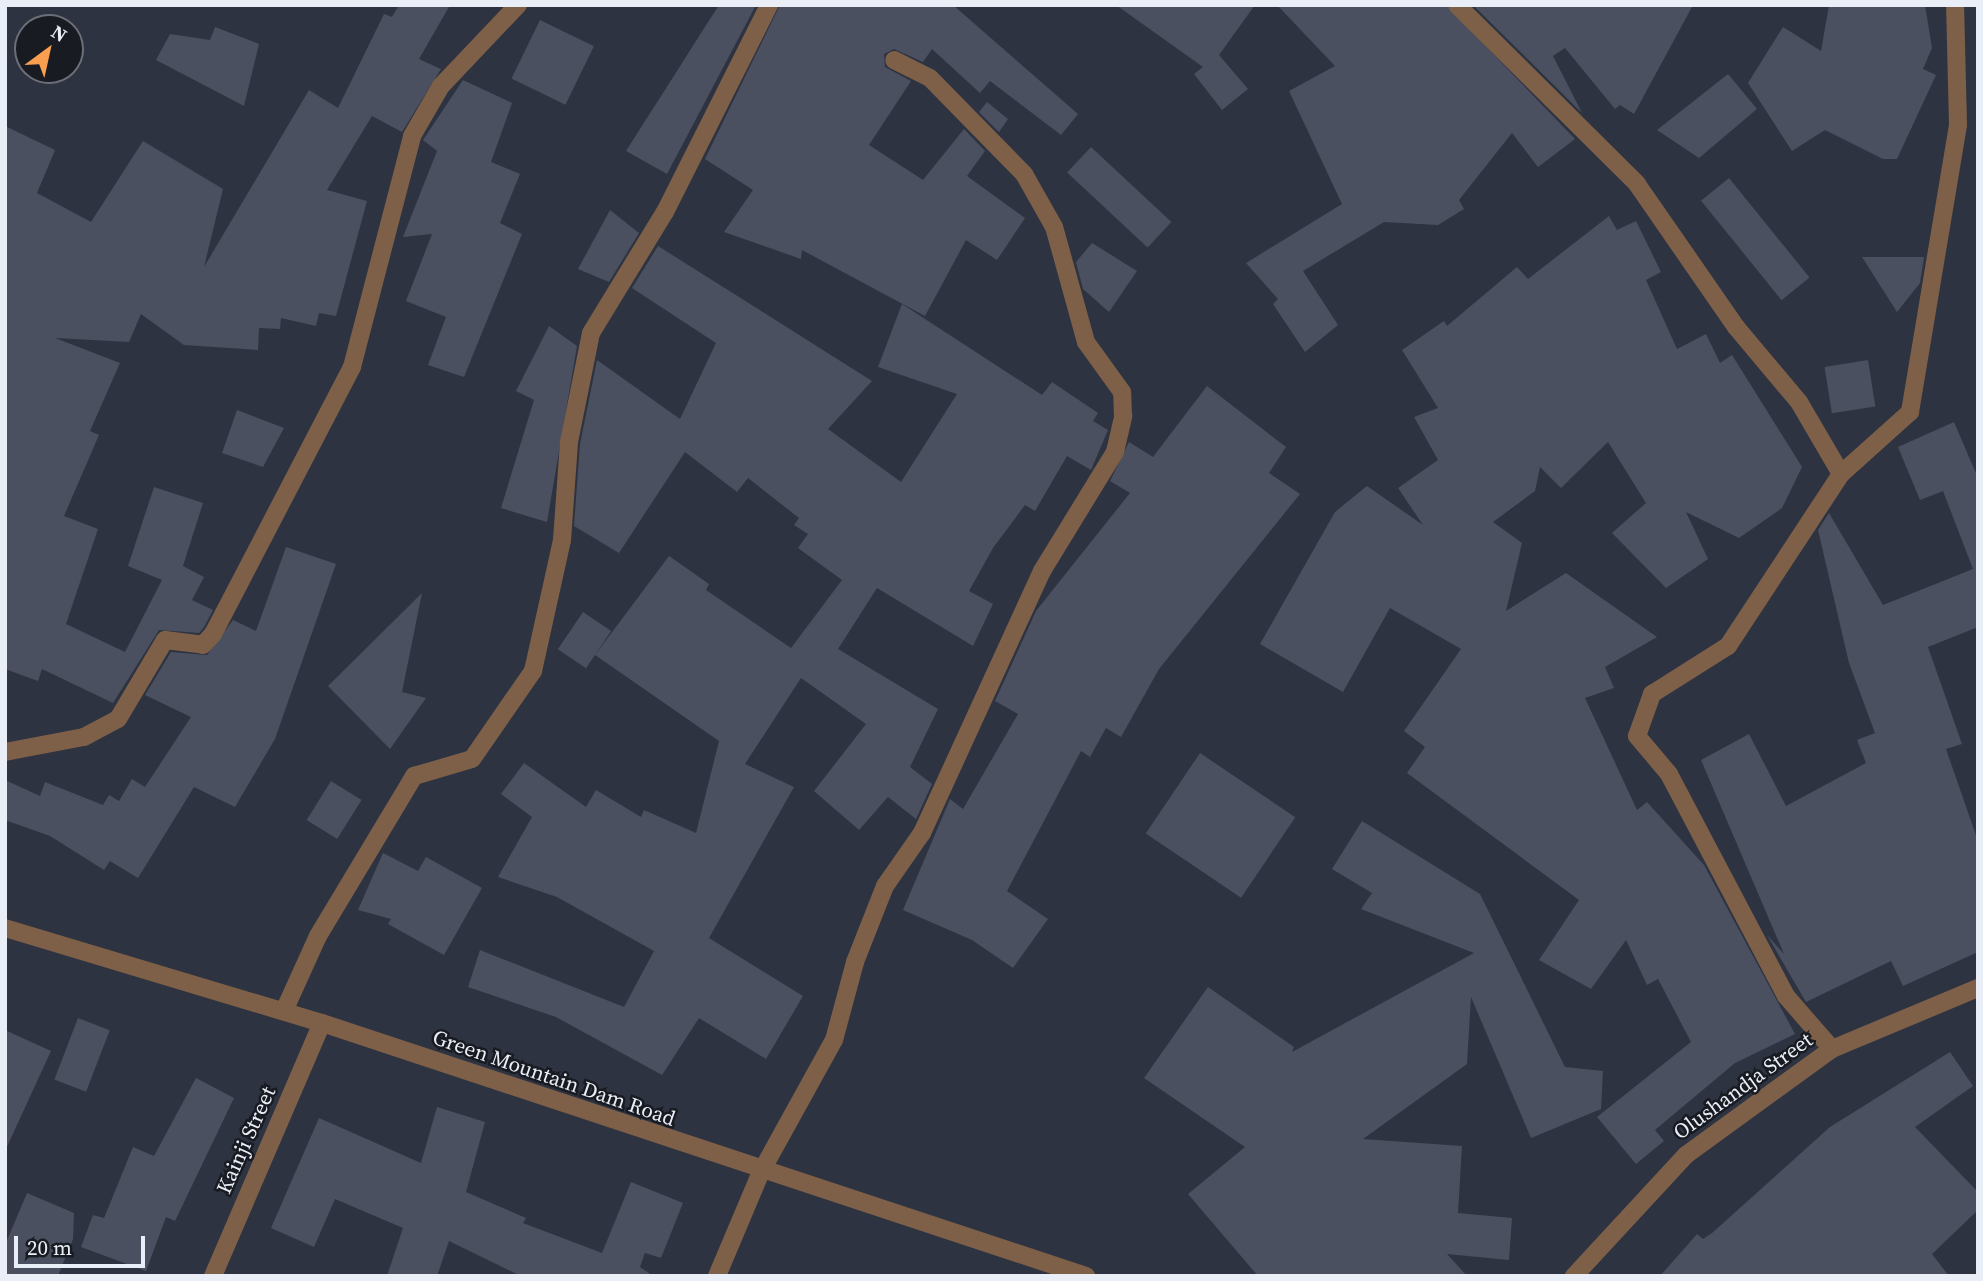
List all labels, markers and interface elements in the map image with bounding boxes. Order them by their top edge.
north arrow [14,14,84,84]
text: N [46,18,72,48]
street label: Green Mountain Dam Road [429,1025,679,1131]
street label: Olushandja Street [1669,1027,1817,1145]
street label: Kainji Street [211,1082,281,1198]
scale bar [18,1222,149,1266]
text: 20 m [27,1233,72,1262]

